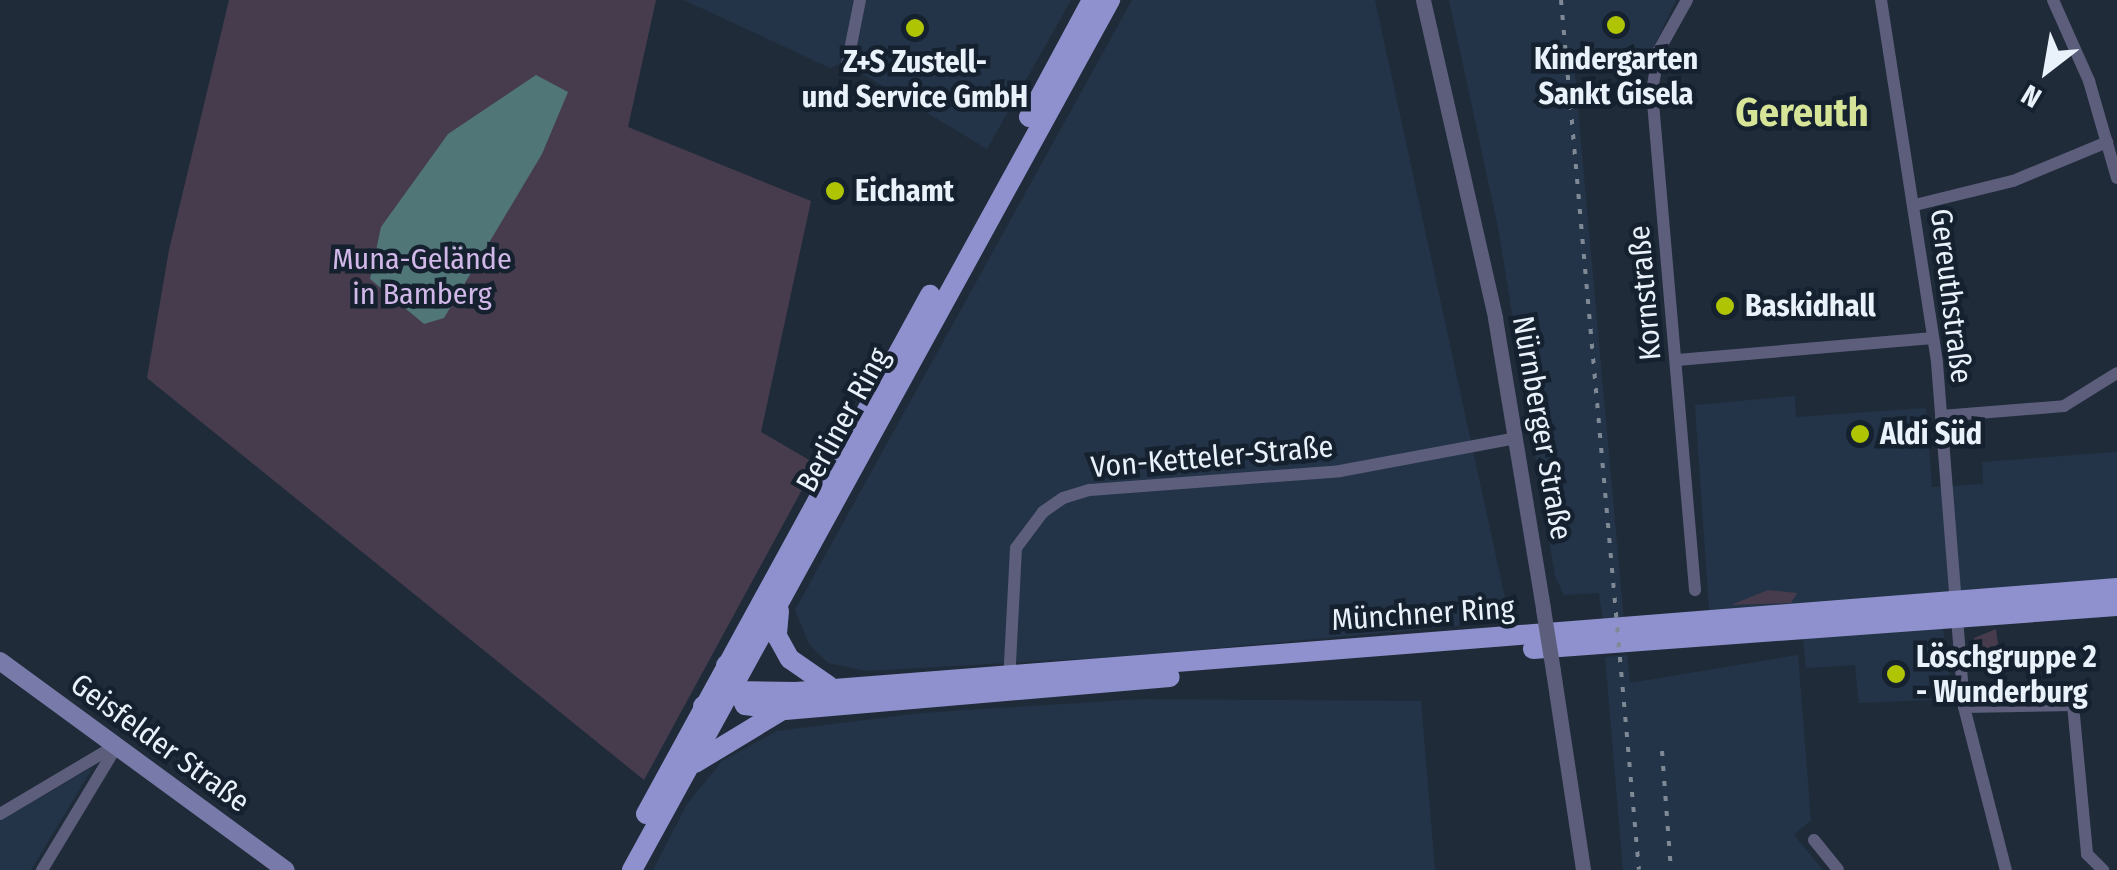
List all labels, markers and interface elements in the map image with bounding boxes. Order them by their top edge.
marker: Kindergarten Sankt Gisela [1605,14,1627,36]
marker: Z+S Zustell- und Service GmbH [904,17,926,39]
north arrow [1997,20,2097,120]
place label: Kindergarten Sankt Gisela [1534,41,1698,112]
place label: Z+S Zustell- und Service GmbH [802,44,1028,114]
text: N [2016,78,2047,115]
district label: Gereuth [1735,89,1869,137]
place label: Eichamt [855,173,954,209]
marker: Eichamt [824,180,846,202]
street label: Gereuthstraße [1922,207,1980,385]
street label: Kornstraße [1621,224,1669,362]
park label: Muna-Gelände in Bamberg [332,241,512,312]
place label: Baskidhall [1745,288,1876,324]
marker: Baskidhall [1714,295,1736,317]
street label: Nürnberger Straße [1505,313,1579,543]
street label: Berliner Ring [789,342,897,498]
place label: Aldi Süd [1880,416,1982,452]
marker: Aldi Süd [1849,423,1871,445]
street label: Von-Ketteler-Straße [1089,428,1335,486]
street label: Münchner Ring [1330,590,1516,638]
place label: Löschgruppe 2 - Wunderburg [1916,639,2097,710]
marker: Löschgruppe 2 - Wunderburg [1885,663,1907,685]
street label: Geisfelder Straße [64,666,256,820]

